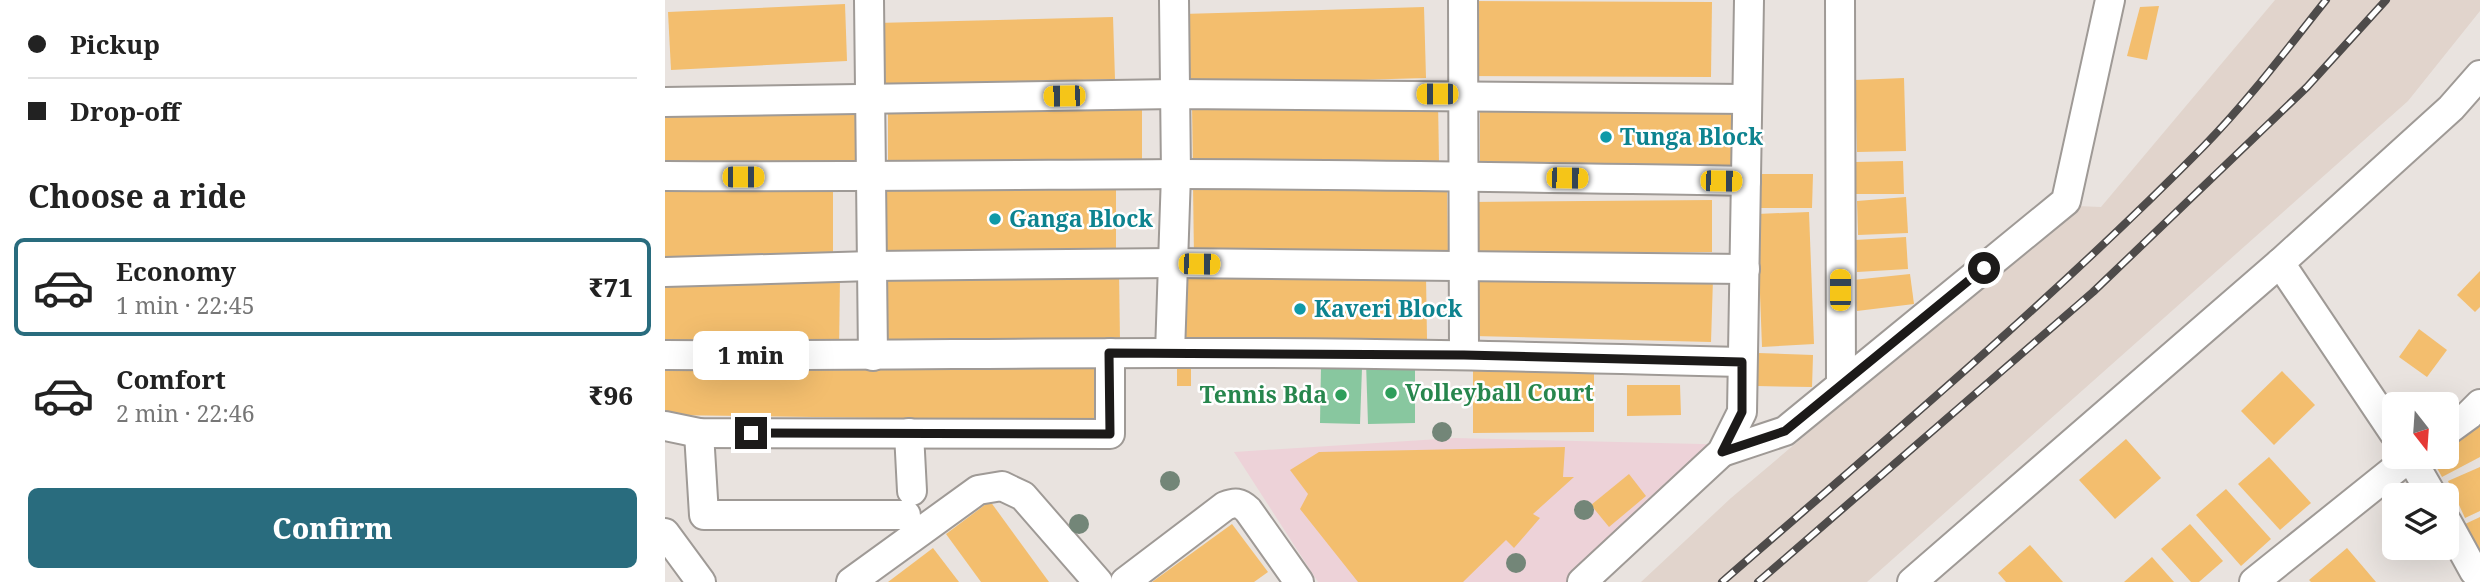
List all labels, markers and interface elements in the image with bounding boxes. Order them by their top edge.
text: Pickup [70,26,160,62]
car [1417,84,1459,105]
car [1043,85,1086,107]
text: Drop-off [70,93,180,129]
place label: Tunga Block [1620,120,1763,152]
marker: Tunga Block [1598,129,1614,145]
car [723,167,765,188]
car [1546,167,1589,189]
car [1700,170,1743,192]
text: Choose a ride [28,174,247,217]
place label: Ganga Block [1009,202,1153,234]
marker: Ganga Block [987,211,1003,227]
route start [1968,252,2000,284]
text: Economy [116,253,236,289]
car [1178,253,1221,275]
icon: car [32,256,95,319]
text: ₹71 [589,269,633,305]
car [1830,269,1851,311]
text: 1 min · 22:45 [116,289,254,321]
place label: Kaveri Block [1314,292,1463,324]
marker: Kaveri Block [1292,301,1308,317]
callout: 1 min [693,332,809,380]
text: 1 min [718,339,784,371]
text: Comfort [116,361,226,397]
icon: car [32,364,95,427]
place label: Volleyball Court [1405,376,1594,408]
text: ₹96 [589,377,633,413]
place label: Tennis Bda [1200,378,1327,410]
marker: Volleyball Court [1383,385,1399,401]
marker: Tennis Bda [1333,387,1349,403]
north arrow [2382,392,2459,469]
map controls [2382,392,2459,560]
text: 2 min · 22:46 [116,397,254,429]
route end [735,417,767,449]
button: layers [2382,483,2459,560]
button: Confirm [28,488,637,568]

